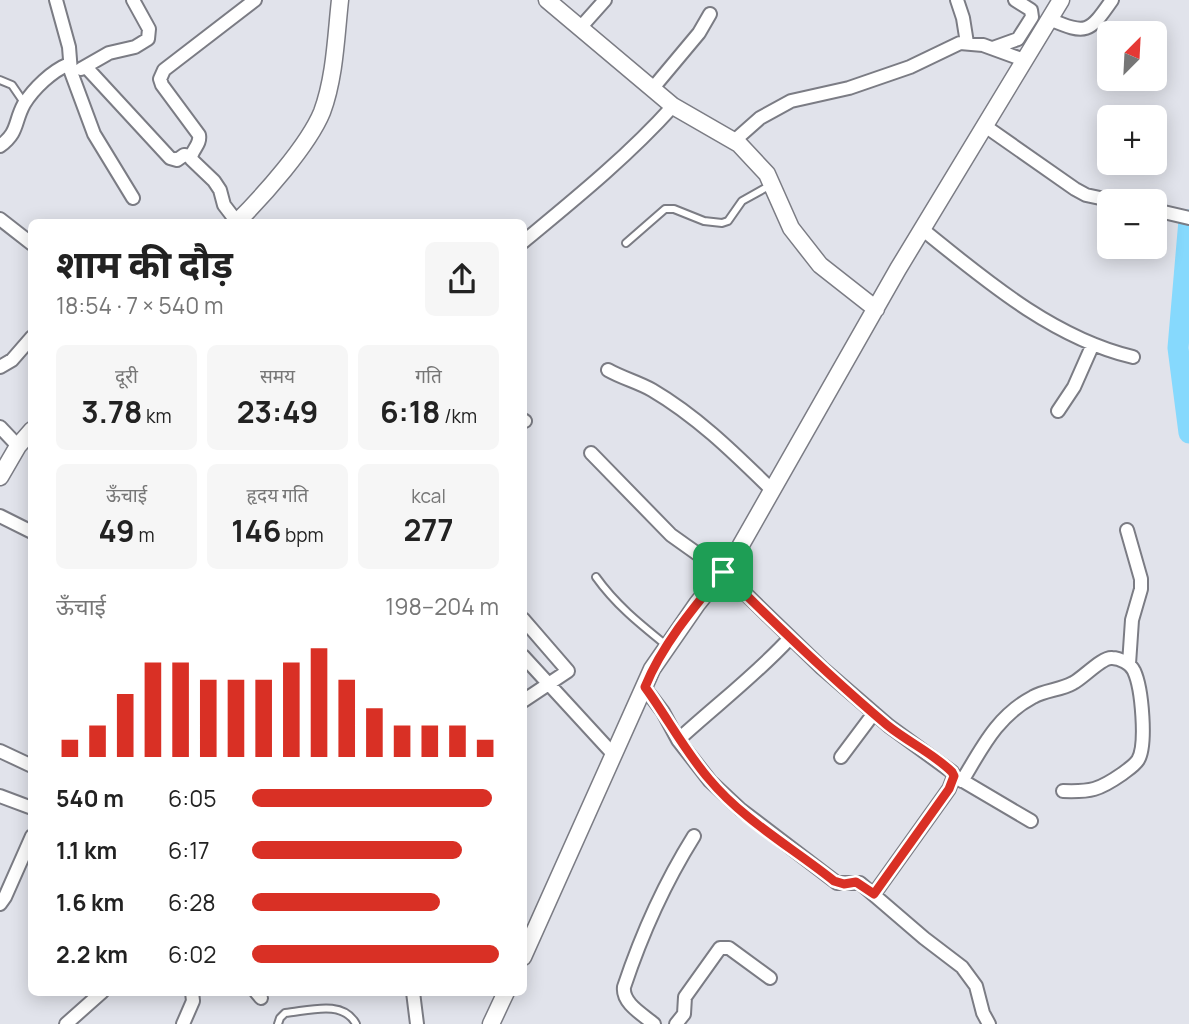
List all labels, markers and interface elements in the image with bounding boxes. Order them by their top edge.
north arrow [1097,21,1167,91]
map controls [1097,21,1167,259]
button: + [1097,105,1167,175]
button: − [1097,189,1167,259]
text: शाम की दौड़ [56,237,233,289]
button: share [425,242,499,316]
text: 18:54 · 7 × 540 m [56,289,223,321]
text: दूरी [115,363,138,389]
text: समय [260,363,295,389]
text: गति [415,363,442,389]
text: 3.78 [81,391,142,432]
text: 23:49 [237,391,318,432]
text: 6:18 [380,391,440,432]
text: km [142,403,172,429]
text: /km [440,403,477,429]
text: ऊँचाई [106,482,147,508]
text: हृदय गति [247,482,308,508]
text: kcal [411,483,446,509]
text: 277 [403,509,454,550]
text: 49 [98,510,135,551]
text: 146 [231,510,281,551]
text: m [135,522,155,548]
text: bpm [281,522,324,548]
pin [693,542,753,602]
icon: arrive [704,553,742,591]
text: ऊँचाई [56,590,106,622]
text: 198–204 m [385,590,499,622]
text: 540 m [56,782,124,814]
text: 6:05 [168,782,216,814]
text: 1.1 km [56,834,117,866]
text: 6:17 [168,834,210,866]
text: 1.6 km [56,886,124,918]
text: 6:28 [168,886,216,918]
text: 2.2 km [56,938,128,970]
text: 6:02 [168,938,216,970]

